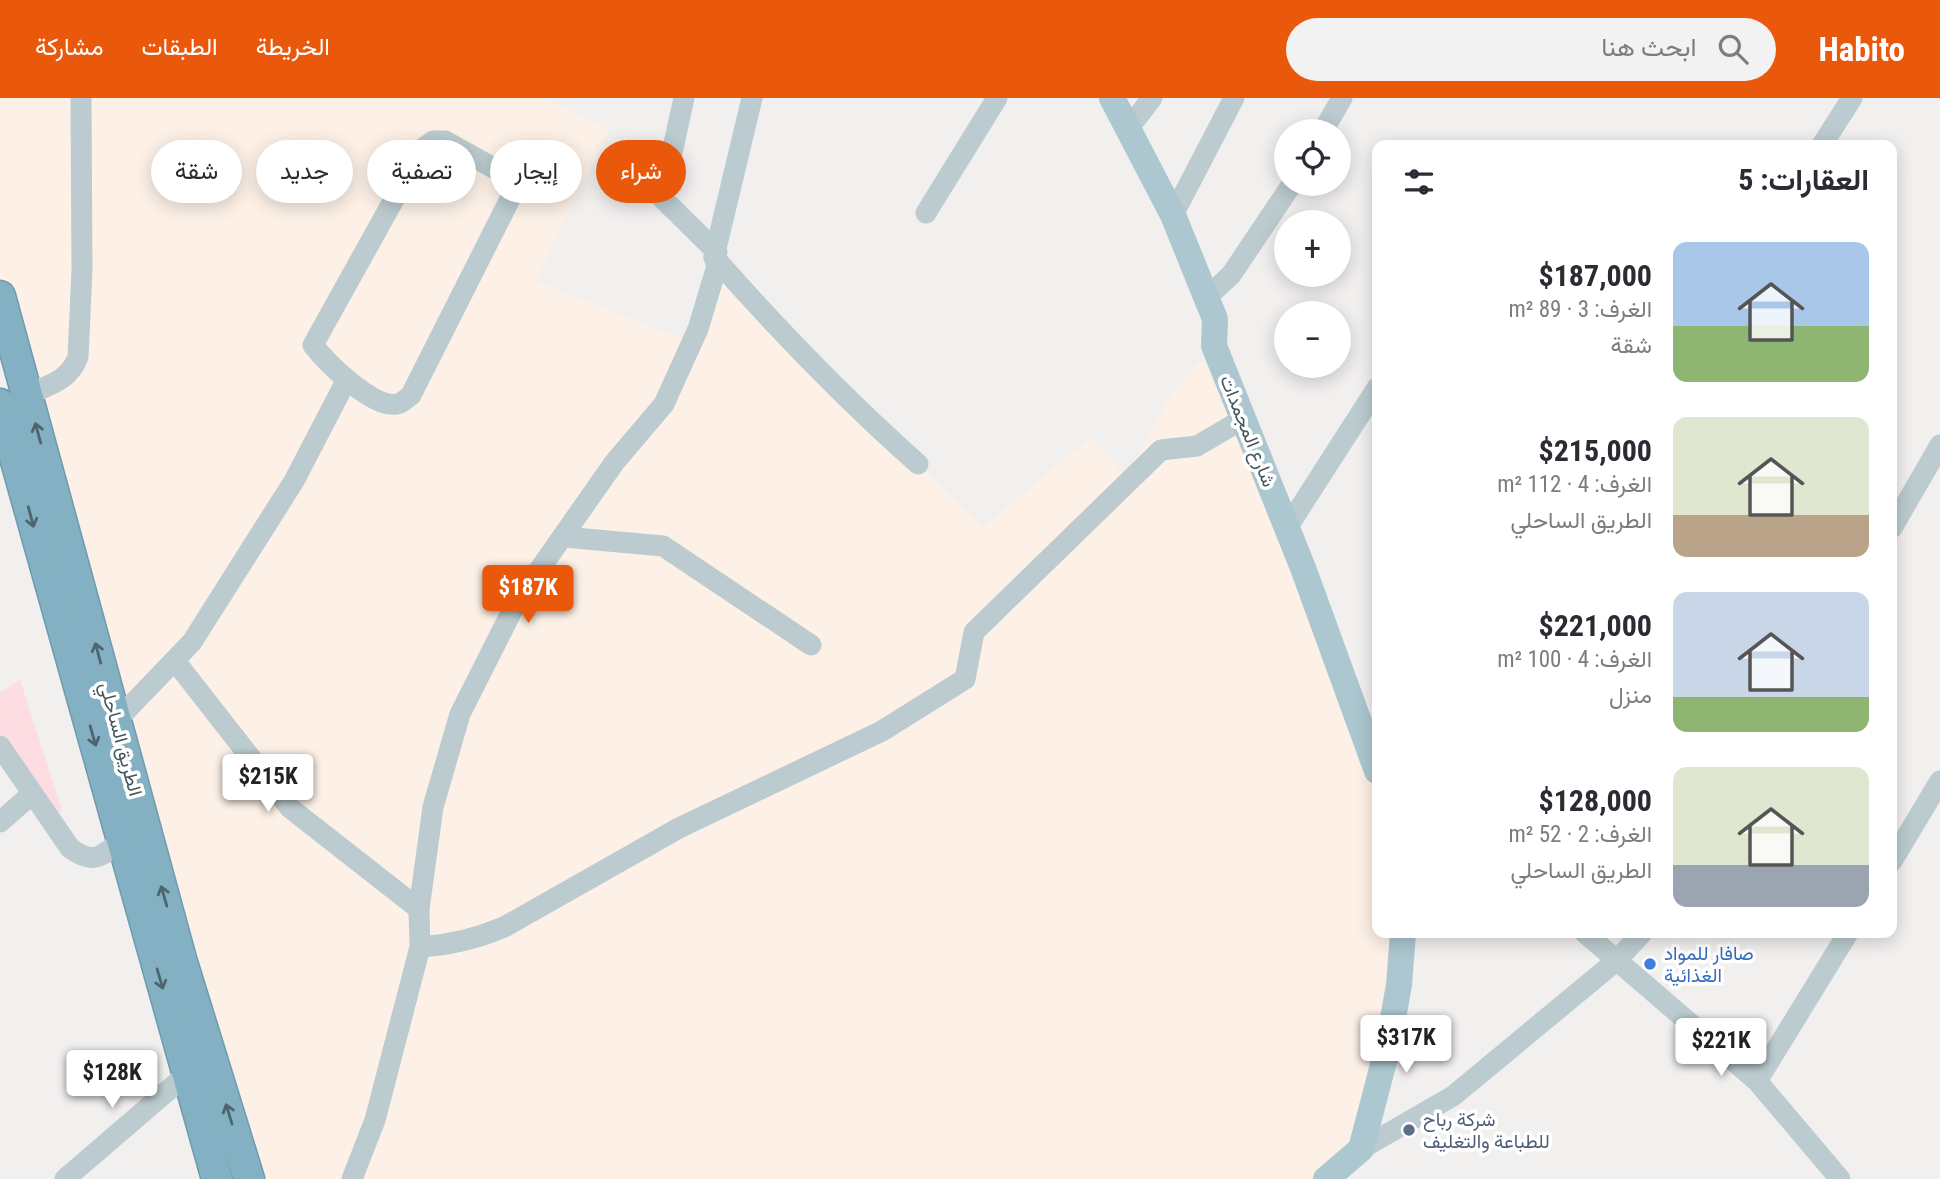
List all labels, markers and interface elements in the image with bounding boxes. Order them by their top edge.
search box [1286,18,1776,81]
icon: search [1714,30,1752,68]
text: Habito [1818,30,1905,69]
text: ابحث هنا [1601,32,1696,62]
text: مشاركة [35,33,103,61]
text: الطبقات [141,33,218,61]
text: الخريطة [256,33,330,61]
map controls [1274,119,1351,378]
button: locate [1274,119,1351,196]
chip: شقة [151,140,242,203]
chip: جديد [256,140,353,203]
chip: تصفية [367,140,476,203]
chip: إيجار [490,140,582,203]
chip: شراء [596,140,686,203]
text: العقارات: 5 [1738,162,1869,197]
icon: filters [1400,163,1438,201]
button: + [1274,210,1351,287]
text: $187,000 [1539,258,1652,293]
icon: home [1729,270,1813,354]
text: الغرف: 3 · 89 m² [1509,296,1652,323]
button: − [1274,301,1351,378]
text: شقة [1610,332,1652,359]
street label: شارع المجمدات [1214,372,1281,491]
one-way arrow [30,423,43,445]
text: $215,000 [1539,433,1652,468]
icon: home [1729,445,1813,529]
text: الغرف: 4 · 112 m² [1497,471,1652,498]
one-way arrow [25,505,38,528]
text: الطريق الساحلي [1510,507,1652,534]
pin: $187K [479,566,577,625]
text: $187K [498,574,558,601]
text: $221,000 [1539,608,1652,643]
icon: home [1729,620,1813,704]
one-way arrow [91,642,104,664]
text: الغرف: 4 · 100 m² [1497,646,1652,673]
street label: الطريق الساحلي [91,680,147,800]
text: منزل [1609,682,1652,709]
one-way arrow [87,725,100,747]
pin: $215K [219,754,317,814]
text: $215K [238,763,298,790]
text: $128,000 [1539,783,1652,818]
icon: home [1729,795,1813,879]
text: الغرف: 2 · 52 m² [1509,821,1652,848]
text: الطريق الساحلي [1510,857,1652,884]
one-way arrow [156,885,169,907]
place label: صافار للمواد الغذائية [1664,942,1754,987]
marker: صافار للمواد الغذائية [1642,956,1658,972]
one-way arrow [155,968,168,990]
pin: $317K [1357,1016,1455,1075]
pin: $221K [1672,1018,1770,1078]
text: $317K [1376,1024,1436,1051]
text: $221K [1691,1027,1751,1054]
pin: $128K [63,1051,161,1110]
text: $128K [82,1059,142,1086]
one-way arrow [222,1103,235,1125]
place label: شركة رباح للطباعة والتغليف [1423,1108,1550,1153]
marker: شركة رباح للطباعة والتغليف [1401,1122,1417,1138]

